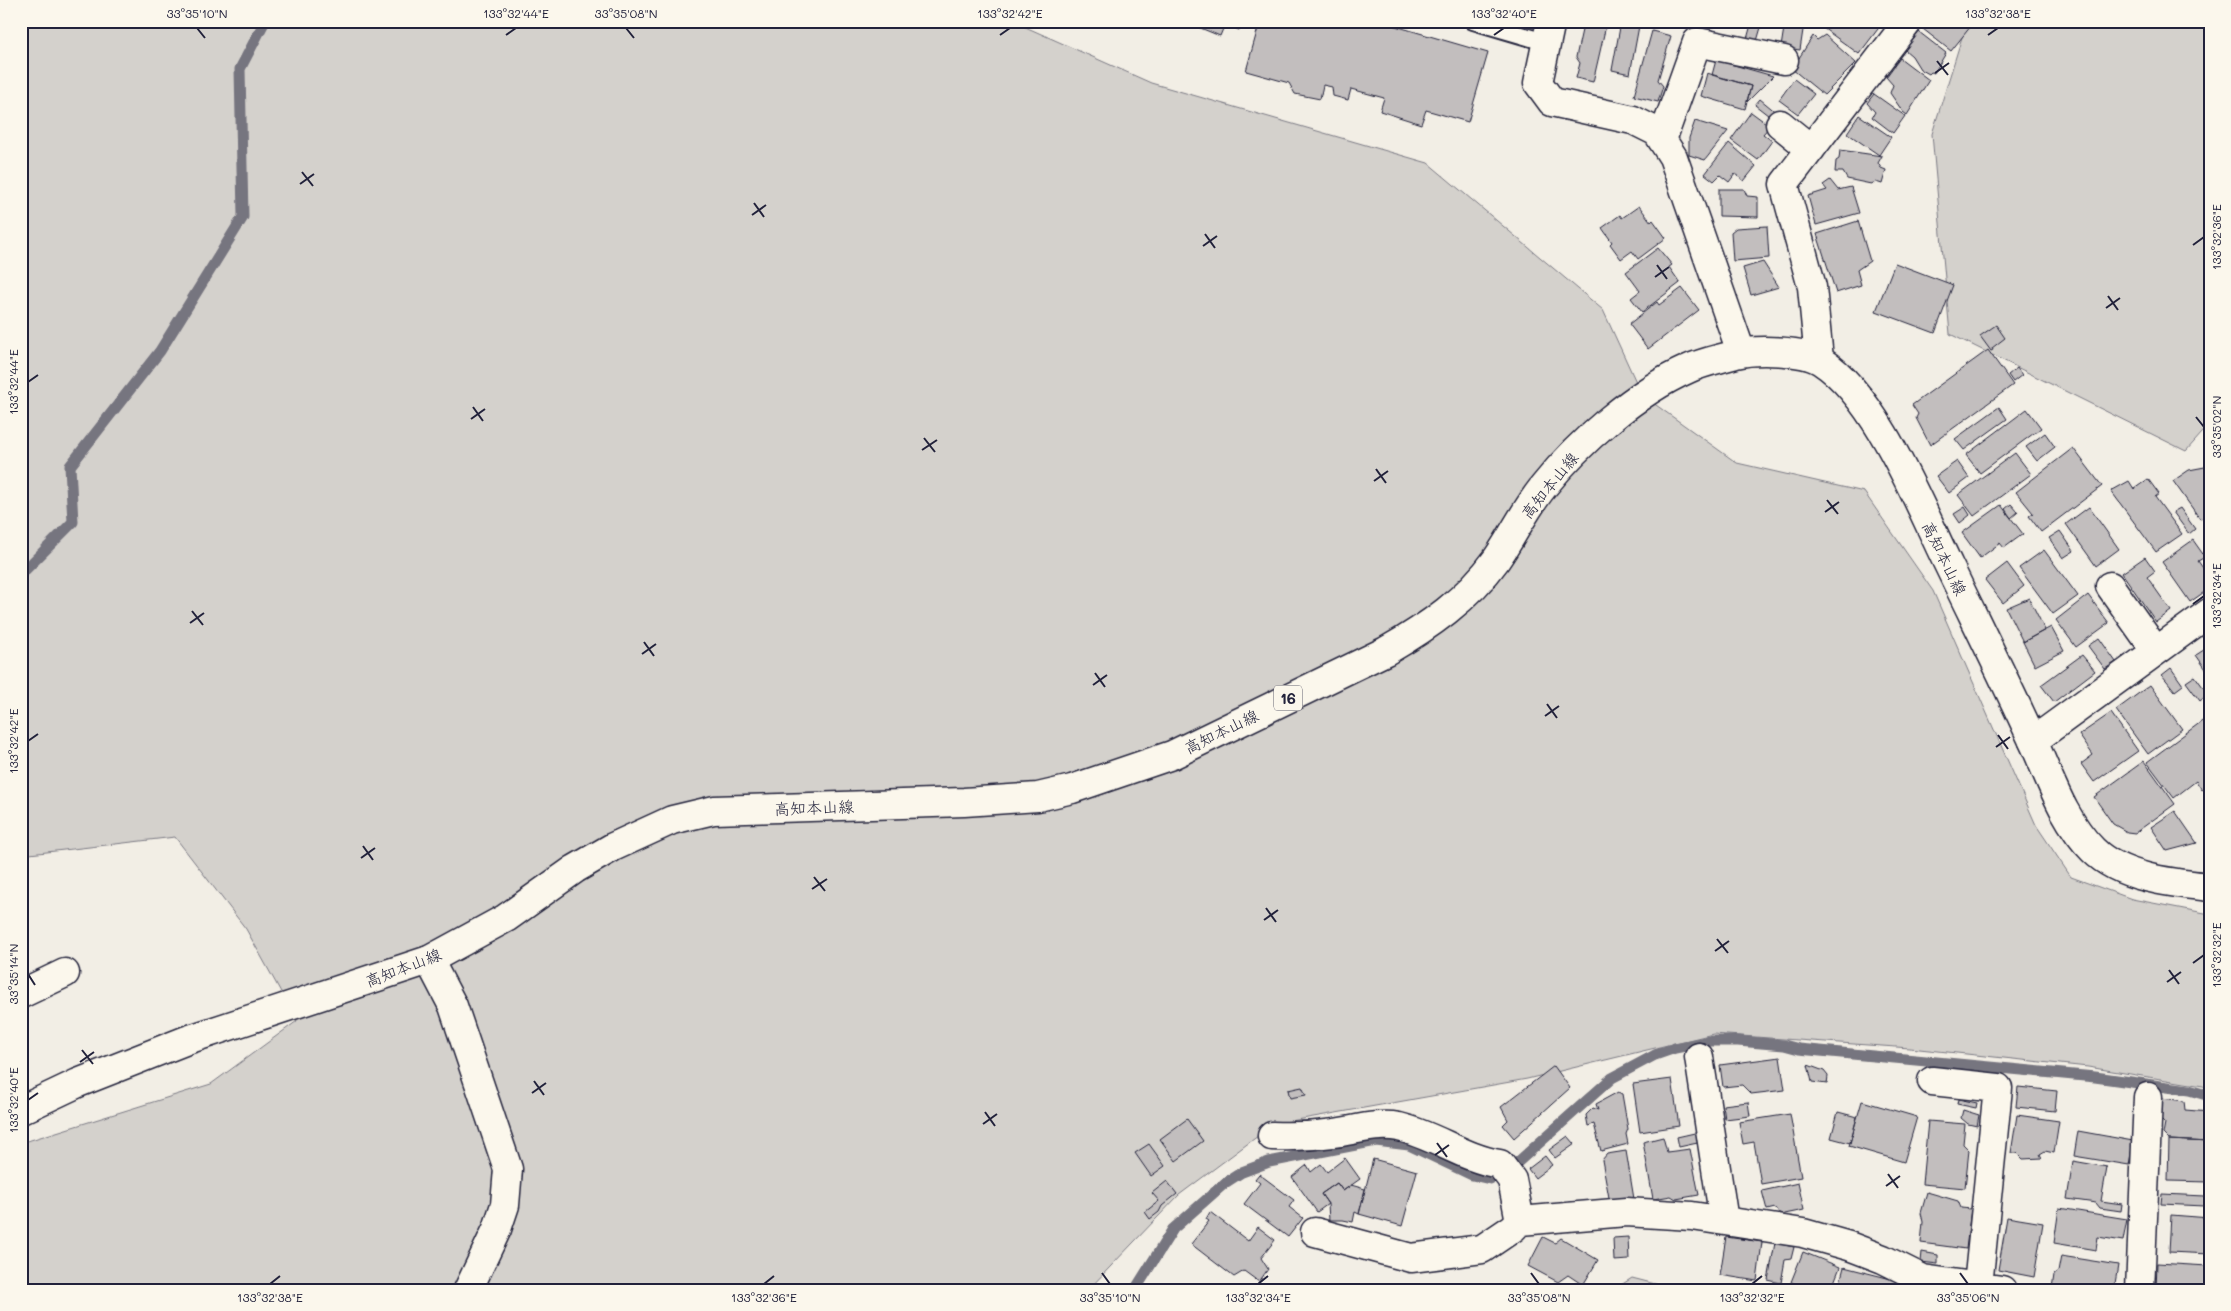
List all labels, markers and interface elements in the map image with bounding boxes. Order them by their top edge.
text: 33°35'10"N [166,5,228,21]
text: 133°32'44"E [483,5,549,21]
text: 33°35'08"N [594,5,658,21]
text: 133°32'42"E [977,5,1043,21]
text: 133°32'40"E [1471,5,1537,21]
text: 133°32'38"E [1965,5,2031,21]
text: 133°32'36"E [2208,204,2224,270]
text: 133°32'44"E [5,349,21,415]
text: 33°35'02"N [2208,396,2224,458]
street label: 高知本山線 [1516,447,1582,523]
street label: 高知本山線 [1918,517,1972,599]
text: 133°32'34"E [2208,563,2224,629]
road number: 16 [1274,686,1302,710]
street label: 高知本山線 [1180,704,1262,758]
text: 133°32'42"E [5,708,21,774]
street label: 高知本山線 [774,795,854,819]
text: 133°32'32"E [2208,922,2224,988]
street label: 高知本山線 [362,943,444,991]
text: 33°35'14"N [5,944,21,1004]
text: 133°32'40"E [5,1067,21,1133]
text: 133°32'38"E [237,1289,303,1305]
text: 133°32'36"E [731,1289,797,1305]
text: 33°35'10"N [1079,1289,1141,1305]
text: 133°32'34"E [1225,1289,1291,1305]
text: 33°35'08"N [1507,1289,1571,1305]
text: 133°32'32"E [1719,1289,1785,1305]
text: 33°35'06"N [1936,1289,2000,1305]

